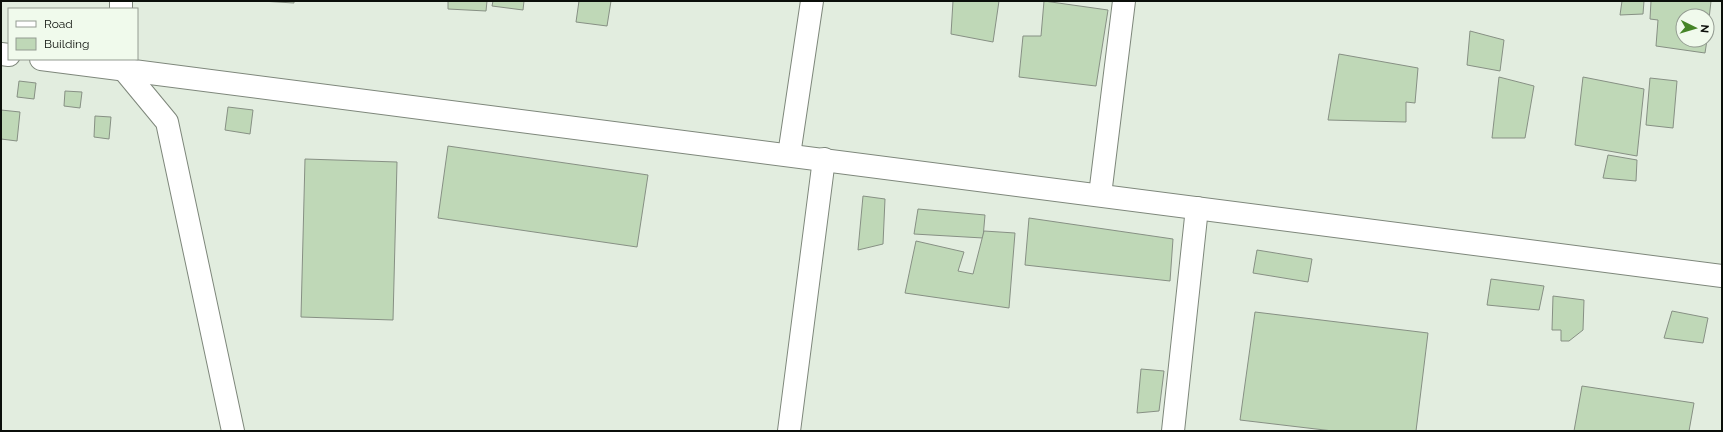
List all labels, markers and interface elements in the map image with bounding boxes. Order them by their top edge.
legend [8,8,138,60]
north arrow [1675,8,1715,48]
text: Road [44,17,73,31]
text: N [1698,24,1711,34]
text: Building [44,37,90,51]

